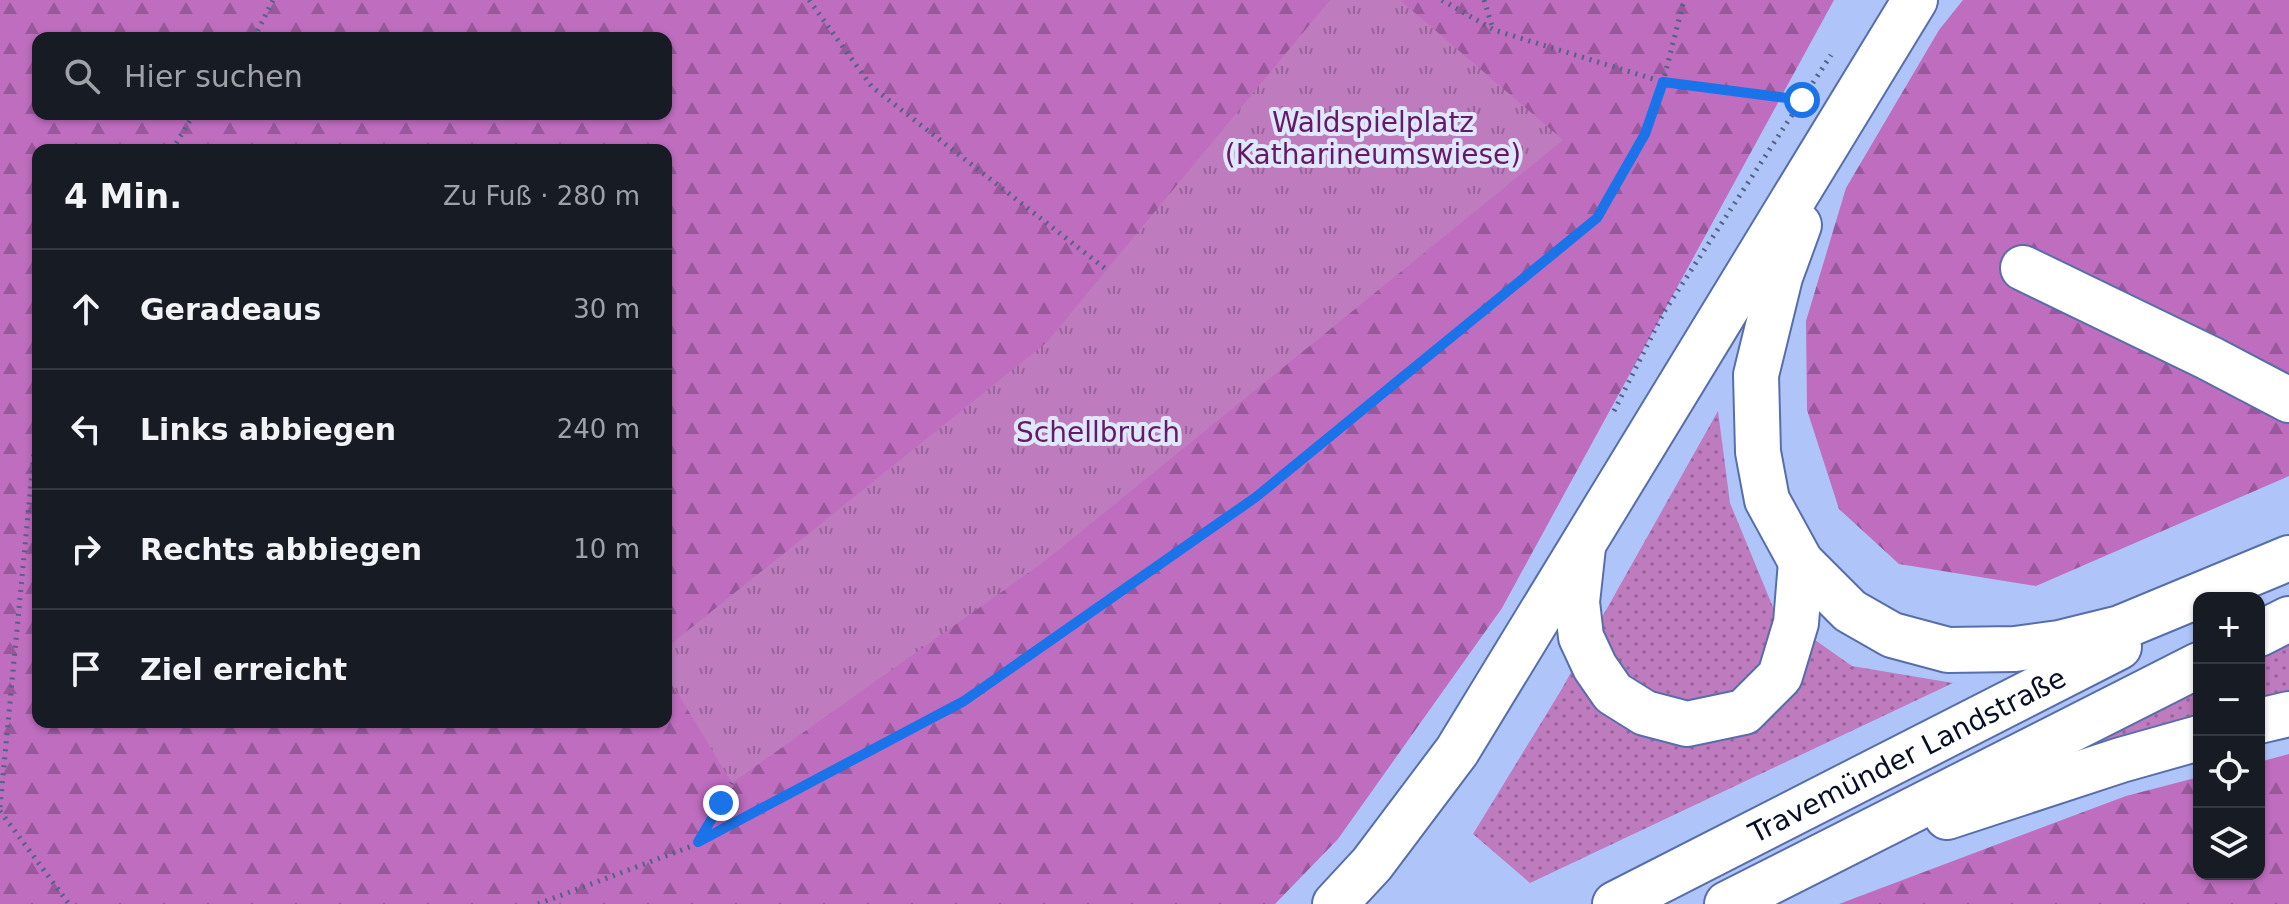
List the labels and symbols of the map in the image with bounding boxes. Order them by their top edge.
route start [1784,82,1820,118]
park label: Waldspielplatz (Katharineumswiese) [1225,106,1521,171]
park label: Schellbruch [1016,416,1180,449]
street label: Travemünder Landstraße [1743,661,2071,850]
route end [703,785,739,821]

